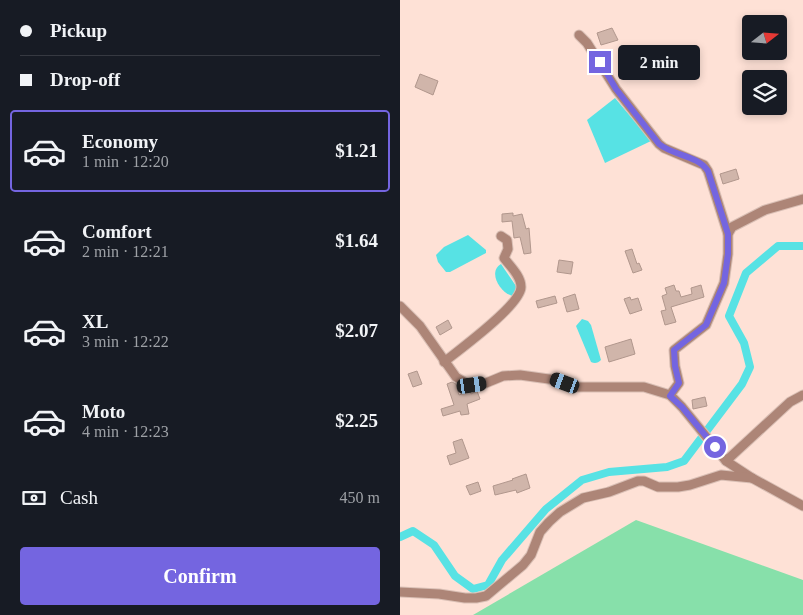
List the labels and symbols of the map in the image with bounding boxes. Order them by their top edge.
north arrow [742,15,788,60]
callout: 2 min [618,44,700,80]
route end [589,51,611,73]
car [548,371,581,395]
car [456,375,487,395]
route start [704,436,726,458]

